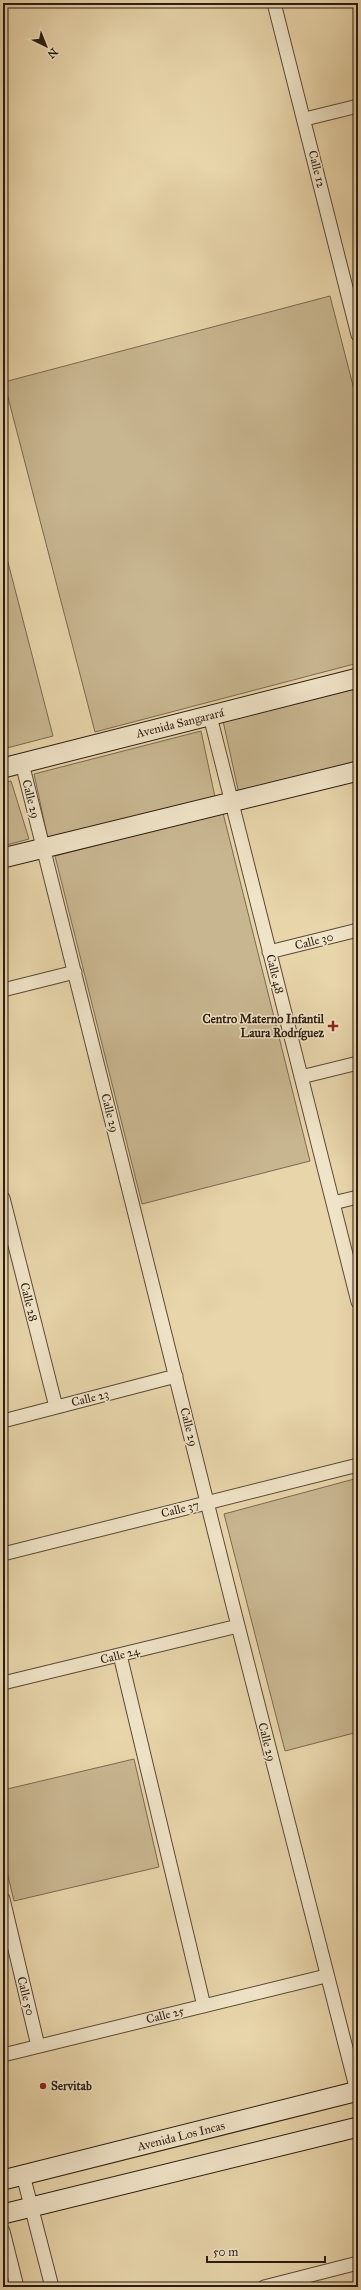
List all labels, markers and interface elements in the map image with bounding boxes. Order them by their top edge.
north arrow [26,26,66,66]
text: N [44,45,60,61]
street label: Calle 12 [306,149,328,189]
street label: Avenida Sangarará [134,705,226,742]
street label: Calle 29 [19,778,43,820]
street label: Calle 30 [293,929,335,953]
street label: Calle 48 [263,953,287,995]
place label: Centro Materno Infantil Laura Rodríguez [203,1012,325,1041]
marker: Centro Materno Infantil Laura Rodríguez [327,1020,339,1032]
street label: Calle 29 [98,1092,122,1134]
street label: Calle 28 [17,1281,41,1323]
street label: Calle 23 [70,1387,110,1409]
street label: Calle 29 [177,1406,201,1448]
street label: Calle 37 [160,1498,200,1520]
street label: Calle 24 [99,1643,141,1667]
street label: Calle 29 [255,1721,279,1763]
street label: Calle 50 [14,1975,38,2017]
street label: Calle 25 [145,2003,186,2026]
place label: Servitab [51,2079,92,2093]
marker: Servitab [38,2081,48,2091]
street label: Avenida Los Incas [135,2118,226,2154]
scale bar [207,2238,325,2264]
text: 50 m [213,2245,238,2259]

